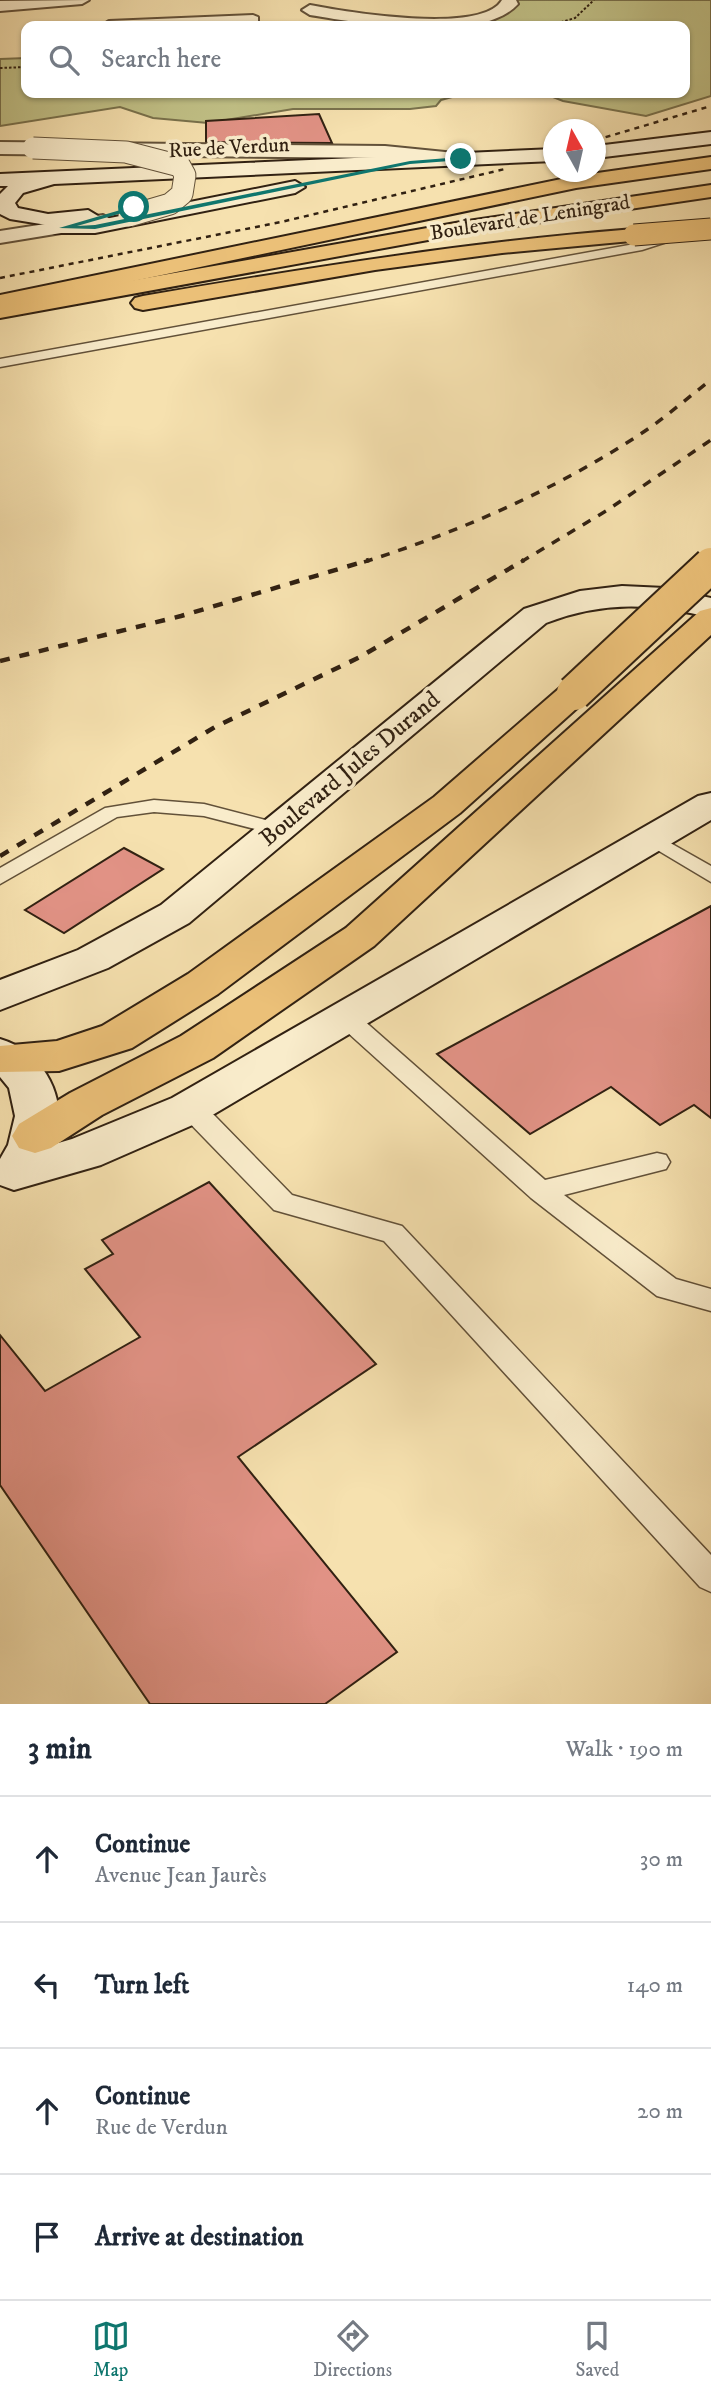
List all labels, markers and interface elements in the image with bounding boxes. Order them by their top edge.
search box [21,21,690,98]
icon: search [45,41,83,79]
text: Search here [101,43,221,76]
north arrow [543,119,606,182]
street label: Rue de Verdun [168,132,290,164]
route end [445,143,476,174]
street label: Boulevard de Leningrad [428,189,632,247]
route start [118,191,149,222]
street label: Boulevard Jules Durand [254,685,446,853]
text: 3 min [28,1731,92,1768]
text: Walk · 190 m [565,1735,683,1764]
text: Continue [95,1828,190,1861]
icon: ahead [28,1840,66,1878]
text: 30 m [640,1845,683,1874]
text: Avenue Jean Jaurès [95,1861,267,1890]
icon: left [28,1966,66,2004]
text: Turn left [95,1969,189,2002]
text: 140 m [627,1971,683,2000]
text: Continue [95,2080,190,2113]
icon: ahead [28,2092,66,2130]
text: 20 m [637,2097,683,2126]
text: Rue de Verdun [95,2113,228,2142]
icon: arrive [28,2218,66,2256]
text: Arrive at destination [95,2221,304,2254]
tab: Map [92,2317,130,2382]
tab: Directions [313,2317,392,2382]
tab: Saved [576,2317,619,2382]

